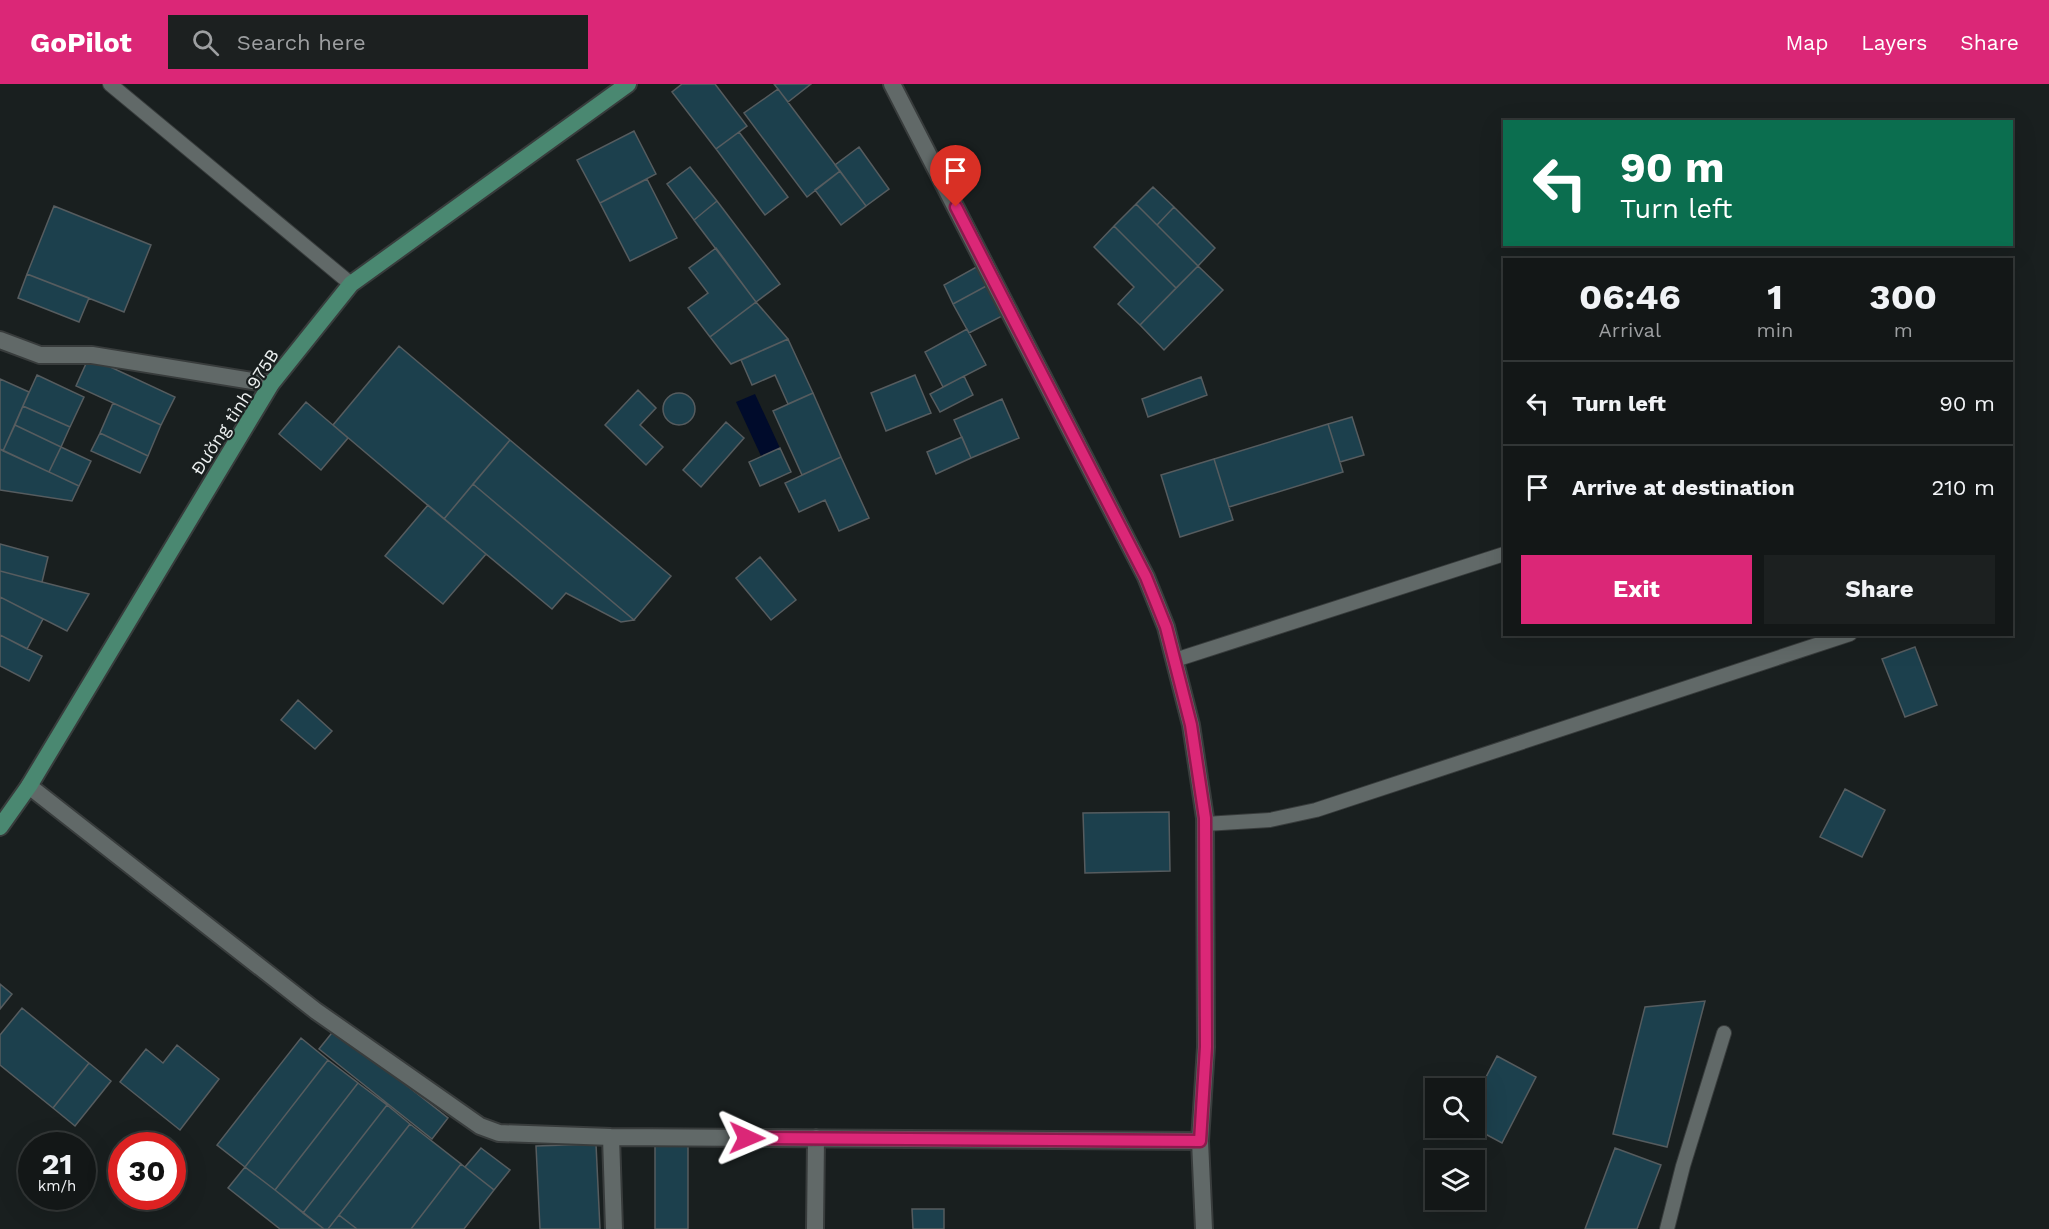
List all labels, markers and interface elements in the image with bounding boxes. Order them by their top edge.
search box [168,15,588,69]
text: GoPilot [30,26,132,59]
icon: search [189,26,222,59]
text: Search here [237,30,366,55]
text: Map [1785,30,1828,55]
text: Layers [1861,30,1927,55]
text: Share [1960,30,2019,55]
text: 90 m [1620,143,1724,192]
icon: left [1521,144,1599,222]
pin [930,145,981,207]
icon: arrive [939,154,972,187]
text: Turn left [1620,193,1732,225]
text: 06:46 [1579,276,1681,318]
text: 1 [1767,276,1783,318]
text: 300 [1869,276,1937,318]
text: Arrival [1599,318,1661,342]
text: min [1757,318,1793,342]
text: m [1894,318,1913,342]
street label: Đường tỉnh 975B [186,345,283,478]
icon: left [1521,387,1554,420]
text: Turn left [1572,391,1666,416]
text: 90 m [1939,391,1995,416]
icon: arrive [1521,471,1554,504]
text: Arrive at destination [1572,475,1795,500]
text: 210 m [1931,475,1995,500]
button: Exit [1521,555,1752,624]
button: Share [1764,555,1995,624]
map controls [1425,1078,1485,1210]
button: search [1425,1078,1485,1138]
position arrow [715,1106,779,1170]
speed limit sign: 30 [108,1132,186,1210]
text: 21 [42,1146,72,1181]
button: layers [1425,1150,1485,1210]
text: km/h [38,1177,76,1195]

